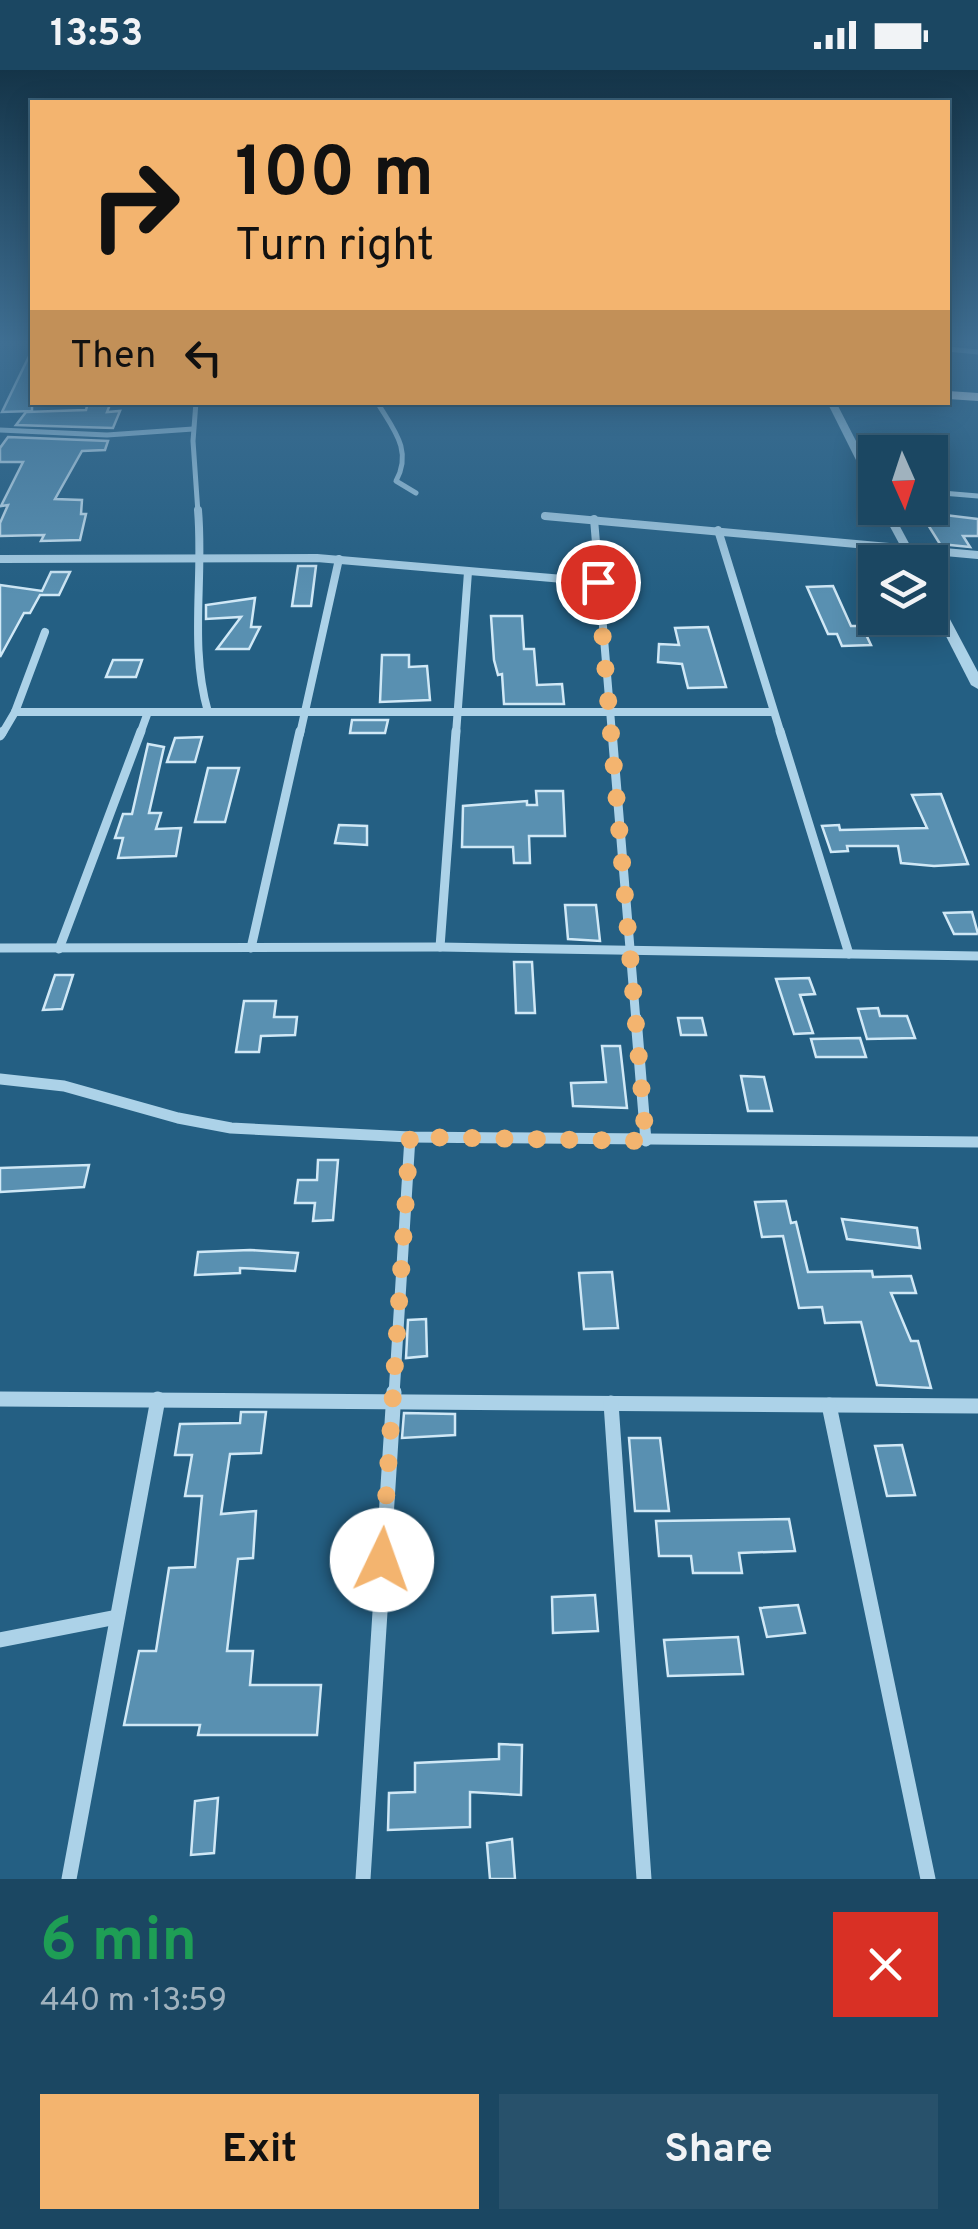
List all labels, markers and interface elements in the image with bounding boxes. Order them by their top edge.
text: 13:53 [50,11,143,60]
text: 100 m [235,132,434,221]
icon: right [70,140,200,270]
text: Turn right [235,219,434,276]
icon: left [176,330,231,385]
text: Then [70,333,156,382]
north arrow [858,435,948,525]
map controls [858,435,948,635]
pin [556,540,641,625]
button: layers [858,545,948,635]
icon: arrive [571,555,626,610]
position arrow [330,1508,434,1612]
text: 6 min [40,1906,197,1982]
button: close [833,1912,938,2017]
text: 440 m · 13:59 [40,1982,227,2022]
button: Exit [40,2094,479,2209]
button: Share [499,2094,938,2209]

